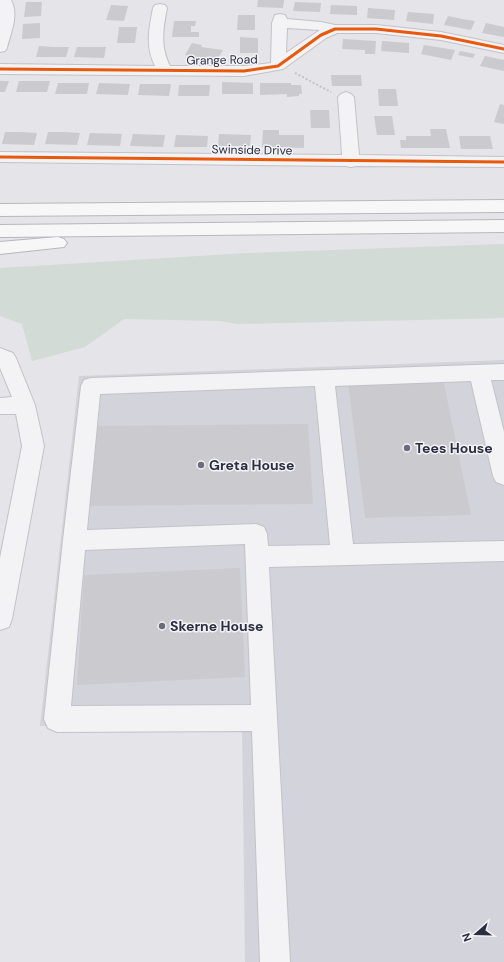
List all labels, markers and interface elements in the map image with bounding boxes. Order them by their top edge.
street label: Grange Road [186,51,258,69]
street label: Swinside Drive [211,141,293,159]
place label: Tees House [415,439,493,457]
marker: Tees House [402,443,412,453]
place label: Greta House [209,456,294,474]
marker: Greta House [196,460,206,470]
place label: Skerne House [170,617,264,635]
marker: Skerne House [157,621,167,631]
north arrow [456,914,496,954]
text: N [459,931,475,944]

